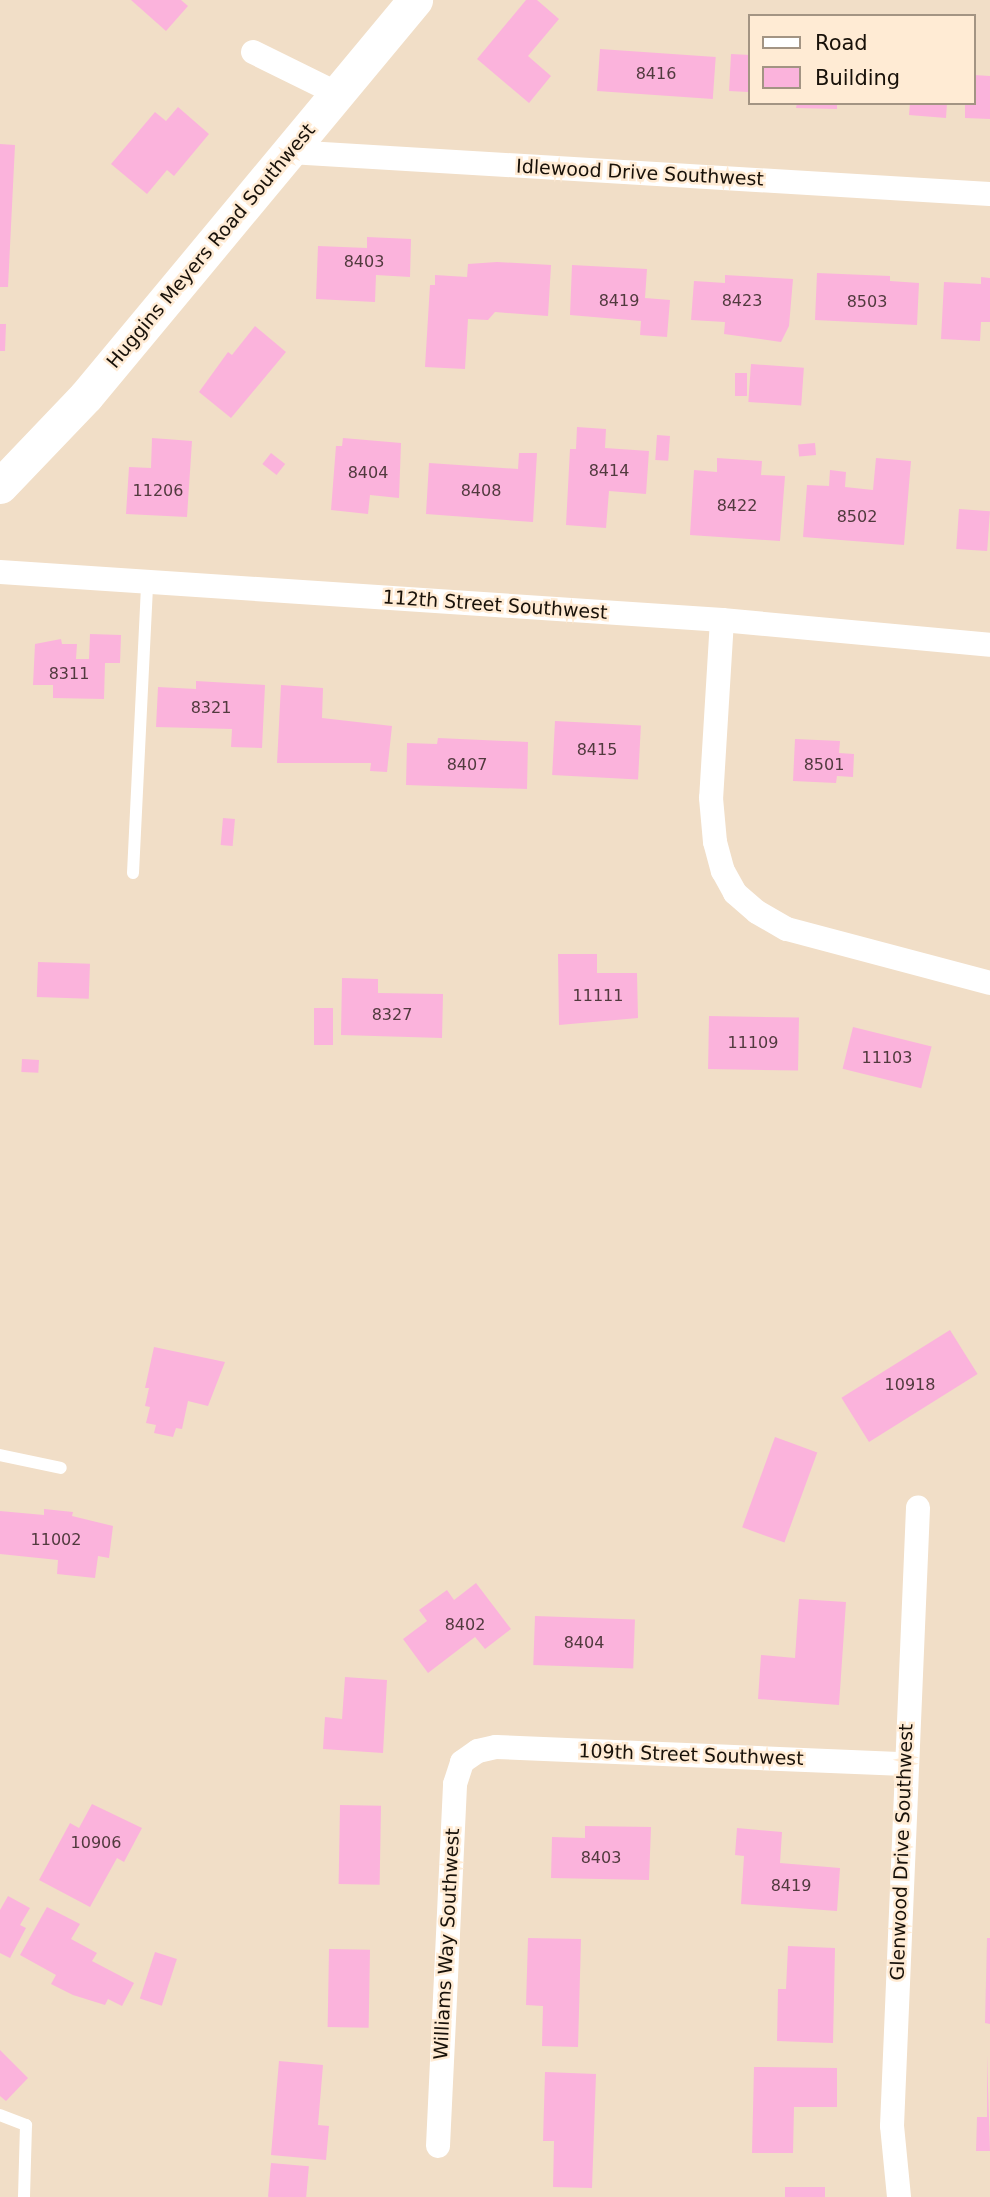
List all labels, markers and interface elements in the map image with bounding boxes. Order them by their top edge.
legend [748,14,976,105]
text: Road [815,31,868,55]
house number: 8416 [636,64,676,84]
text: Building [815,66,900,90]
street label: Huggins Meyers Road Southwest [102,119,320,373]
street label: Idlewood Drive Southwest [516,155,764,191]
house number: 8403 [344,252,384,272]
house number: 8419 [599,291,639,311]
house number: 8423 [722,291,762,311]
house number: 8503 [847,292,887,312]
house number: 8414 [589,461,629,481]
house number: 8404 [348,463,388,483]
house number: 11206 [133,481,183,501]
house number: 8408 [461,481,501,501]
house number: 8422 [717,496,757,516]
house number: 8502 [837,507,877,527]
street label: 112th Street Southwest [382,586,608,624]
house number: 8311 [49,664,89,684]
house number: 8321 [191,698,231,718]
house number: 8415 [577,740,617,760]
house number: 8407 [447,755,487,775]
house number: 8501 [804,755,844,775]
house number: 11111 [573,986,623,1006]
house number: 8327 [372,1005,412,1025]
house number: 11109 [728,1033,778,1053]
house number: 11103 [862,1048,912,1068]
house number: 10918 [885,1375,935,1395]
house number: 11002 [31,1530,81,1550]
house number: 8402 [445,1615,485,1635]
house number: 8404 [564,1633,604,1653]
street label: Glenwood Drive Southwest [886,1723,918,1981]
street label: 109th Street Southwest [578,1740,804,1770]
street label: Williams Way Southwest [430,1828,464,2060]
house number: 10906 [71,1833,121,1853]
house number: 8403 [581,1848,621,1868]
house number: 8419 [771,1876,811,1896]

